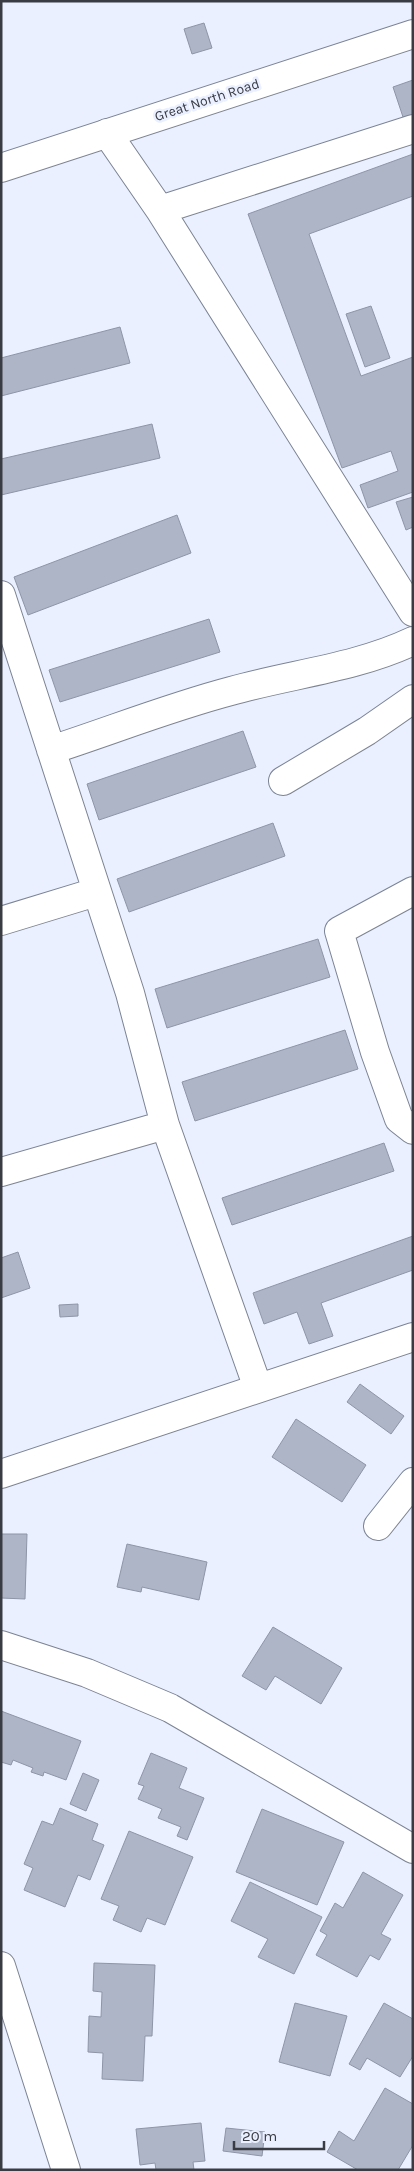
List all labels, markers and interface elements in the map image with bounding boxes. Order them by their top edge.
street label: Great North Road [152,75,262,125]
scale bar [234,2118,324,2150]
text: 20 m [242,2127,277,2145]

